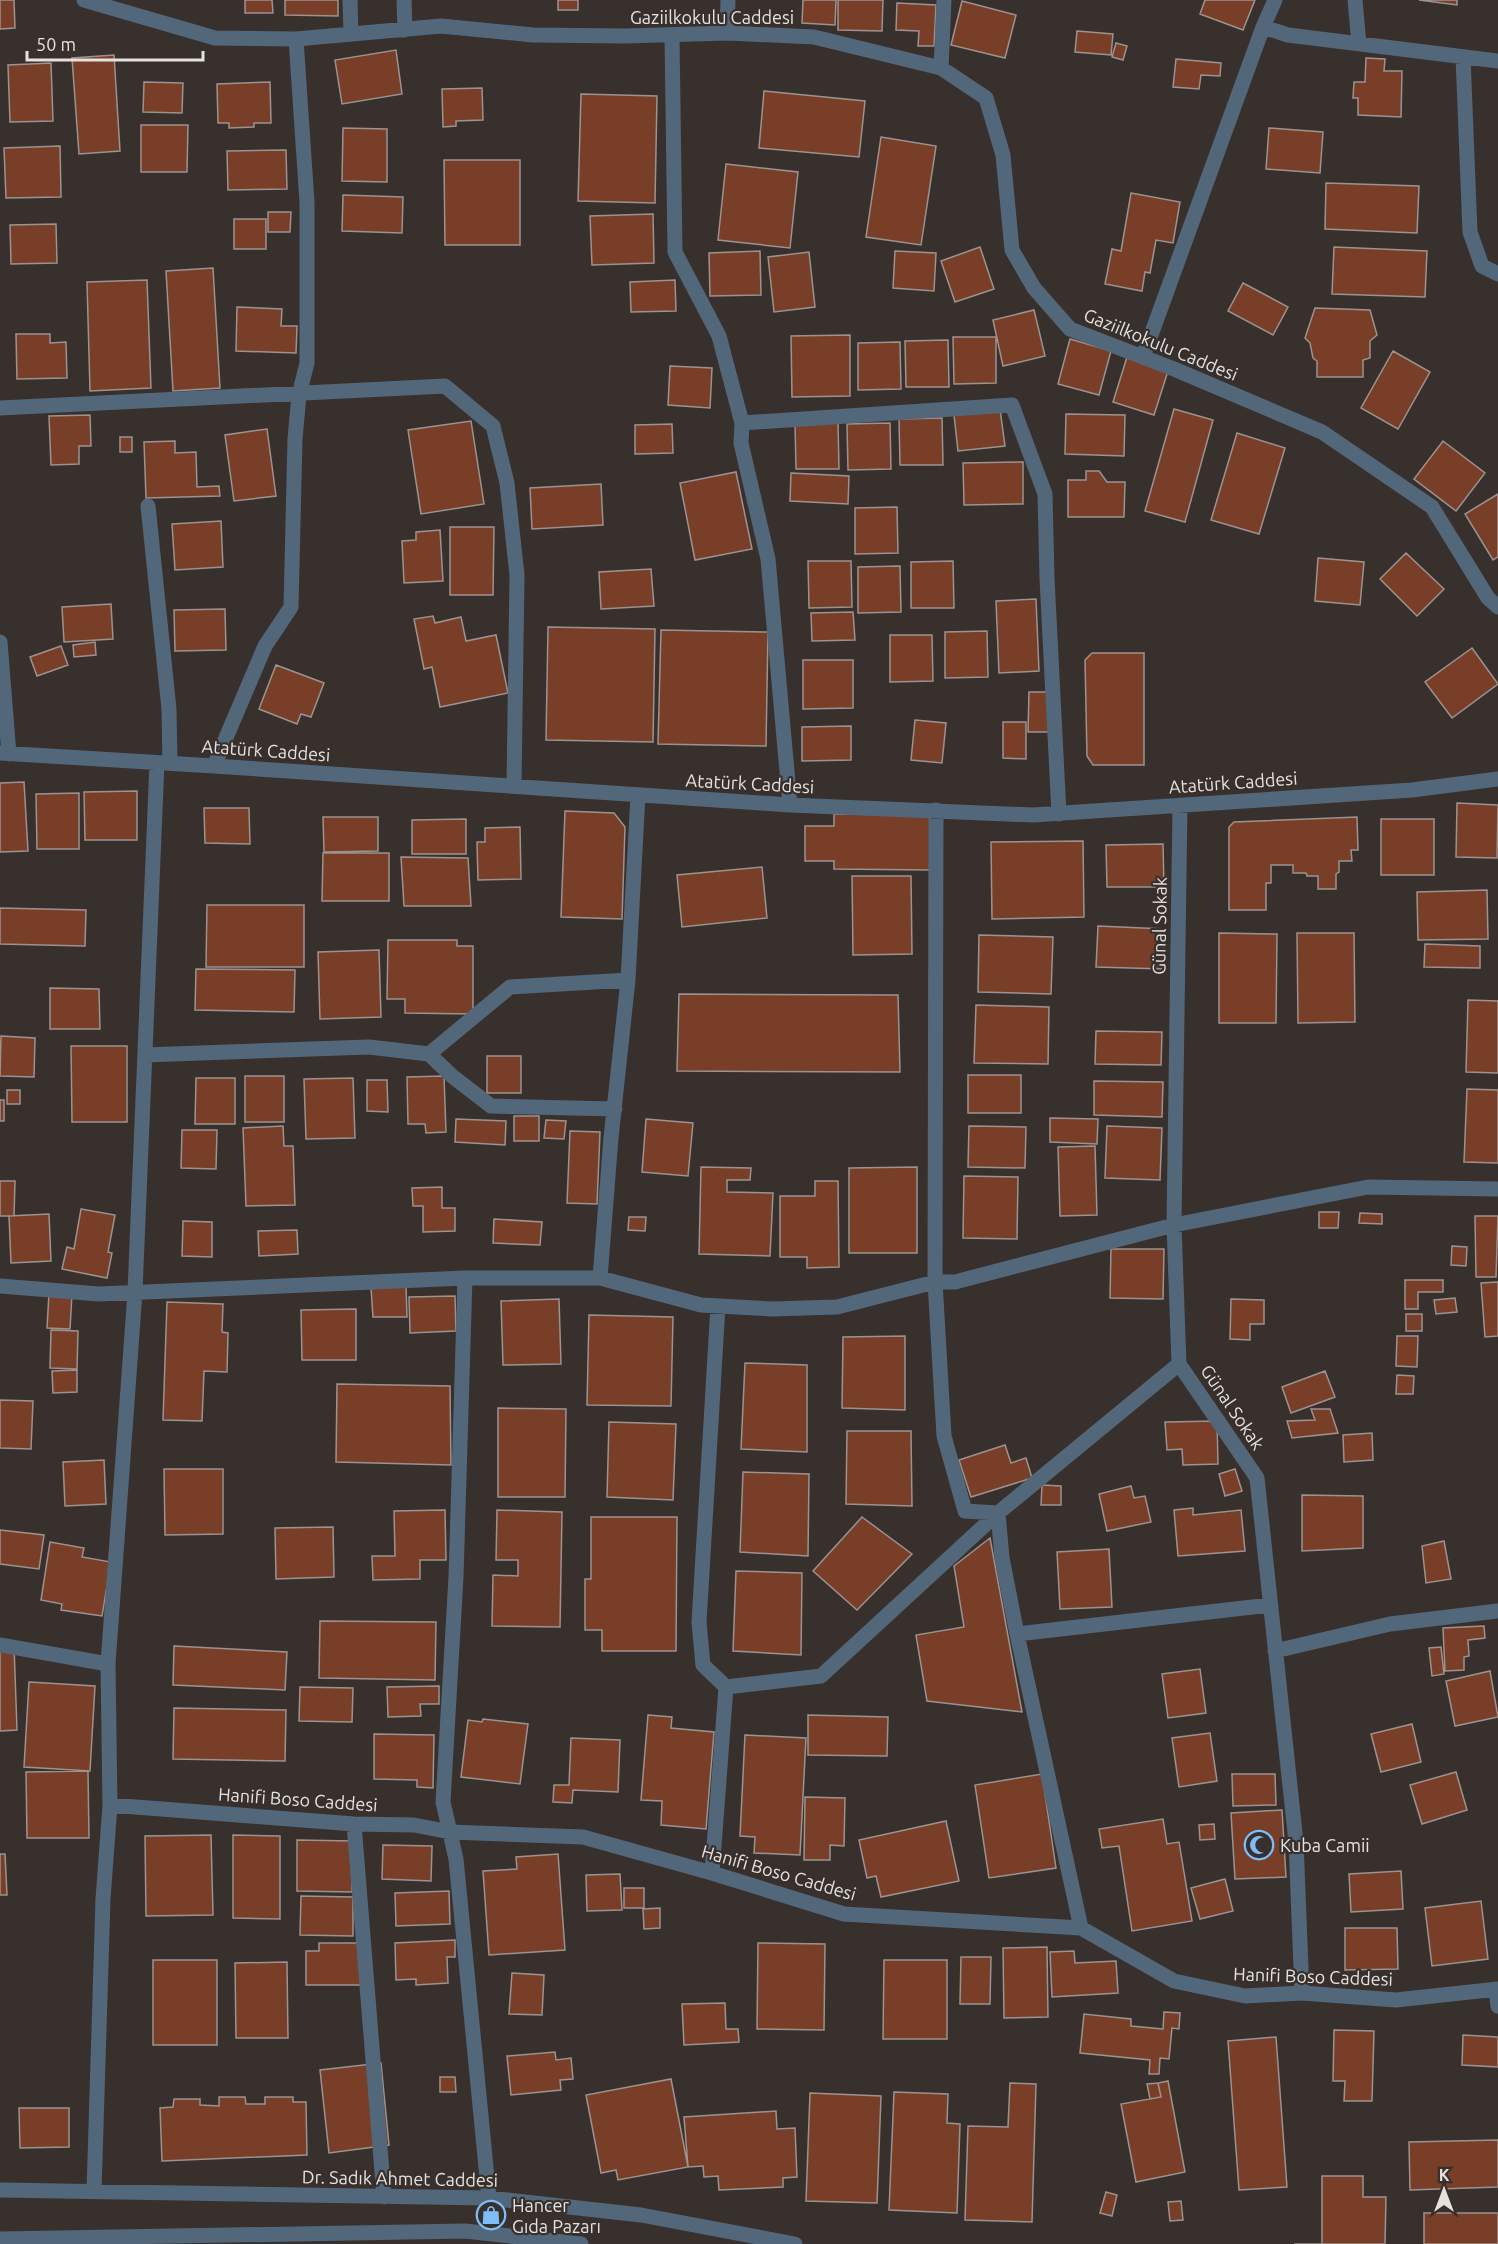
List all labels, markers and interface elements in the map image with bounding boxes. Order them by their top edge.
street label: Gaziilkokulu Caddesi [630,7,794,27]
scale bar [27,24,202,62]
text: 50 m [36,34,76,54]
street label: Gaziilkokulu Caddesi [1081,304,1241,384]
street label: Atatürk Caddesi [201,736,331,764]
street label: Atatürk Caddesi [1168,768,1298,796]
street label: Atatürk Caddesi [685,770,815,796]
street label: Günal Sokak [1148,877,1170,975]
street label: Günal Sokak [1197,1361,1269,1453]
street label: Hanifi Boso Caddesi [218,1783,378,1815]
mosque icon: Kuba Camii [1243,1829,1275,1861]
place label: Kuba Camii [1280,1835,1370,1855]
street label: Hanifi Boso Caddesi [699,1840,859,1904]
street label: Hanifi Boso Caddesi [1233,1963,1393,1989]
north arrow [1414,2160,1474,2220]
street label: Dr. Sadık Ahmet Caddesi [302,2166,498,2190]
text: K [1439,2166,1450,2184]
place label: Hancer Gıda Pazarı [512,2195,601,2236]
shop icon: Hancer Gıda Pazarı [475,2199,507,2231]

